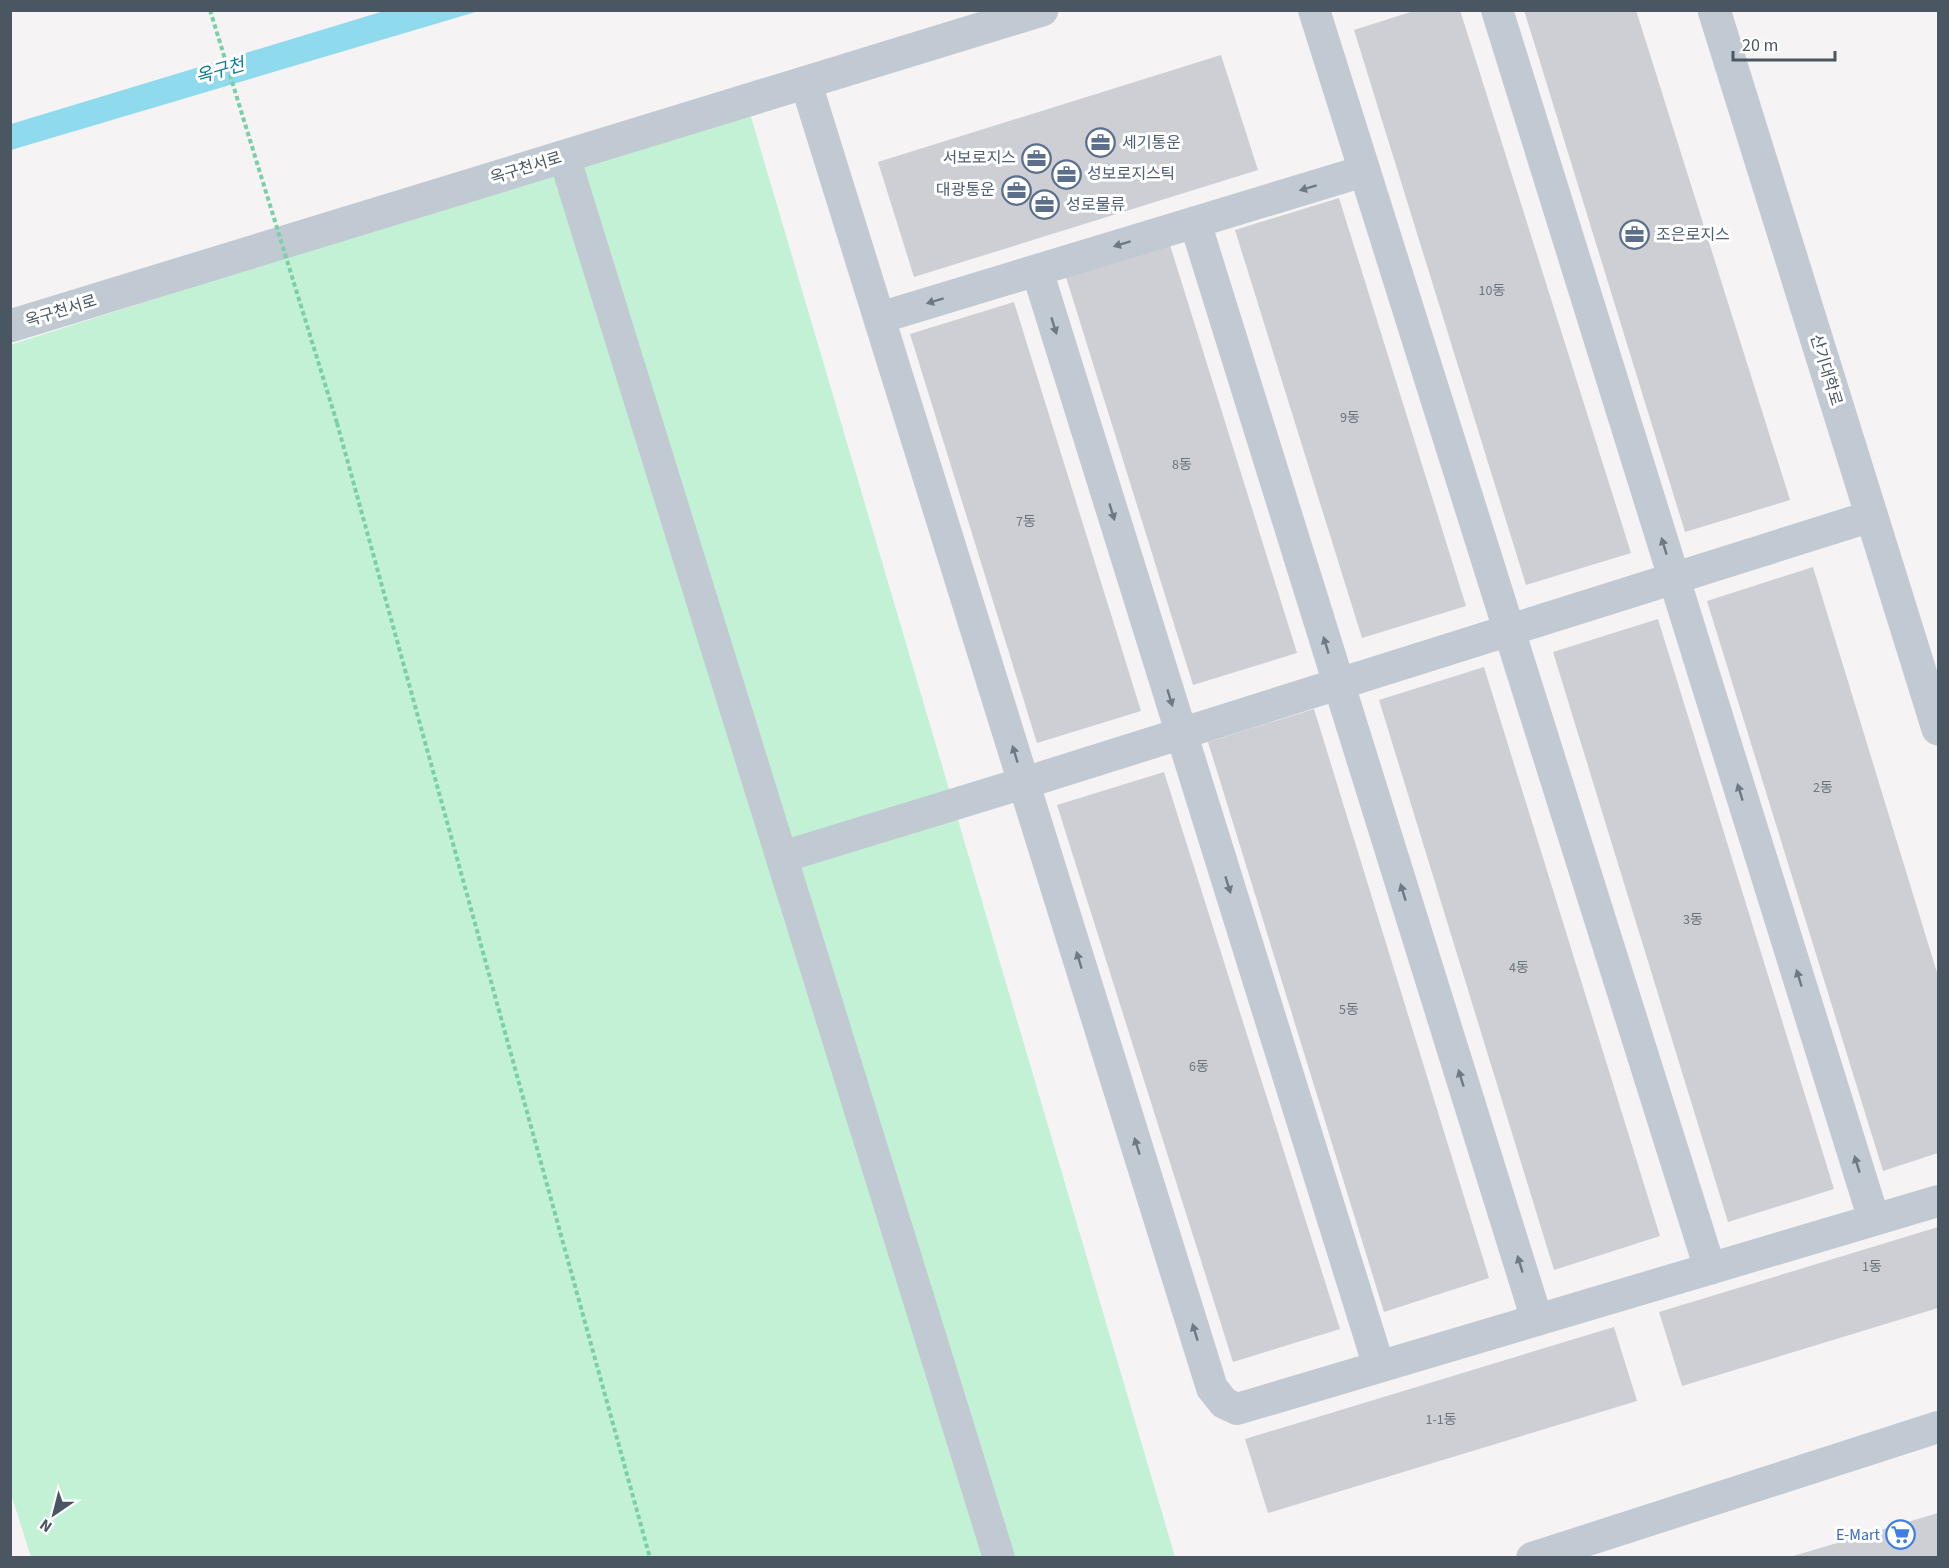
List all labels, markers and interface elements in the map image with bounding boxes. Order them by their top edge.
scale bar [1733,24,1835,62]
text: 20 m [1742,33,1778,58]
water label: 옥구천 [193,51,250,90]
office icon: 세기통운 [1085,127,1117,159]
place label: 세기통운 [1122,132,1181,154]
office icon: 서보로지스 [1021,142,1053,174]
street label: 옥구천서로 [488,147,565,189]
place label: 서보로지스 [942,147,1016,169]
office icon: 성보로지스틱 [1050,158,1082,190]
place label: 성보로지스틱 [1087,163,1175,185]
office icon: 대광통운 [1000,174,1032,206]
place label: 대광통운 [936,179,995,201]
one-way arrow [1299,184,1317,193]
office icon: 성로물류 [1029,189,1061,221]
place label: 성로물류 [1066,194,1125,216]
office icon: 조은로지스 [1619,219,1651,251]
place label: 조은로지스 [1656,224,1730,246]
one-way arrow [1113,240,1131,250]
house number: 10동 [1479,281,1506,301]
street label: 옥구천서로 [23,290,100,332]
one-way arrow [926,297,944,306]
one-way arrow [1050,317,1059,335]
street label: 산기대학로 [1805,332,1847,409]
house number: 9동 [1340,408,1360,428]
house number: 8동 [1172,455,1192,475]
one-way arrow [1108,503,1117,521]
house number: 7동 [1016,512,1036,532]
one-way arrow [1658,537,1668,555]
one-way arrow [1321,636,1330,654]
one-way arrow [1166,689,1175,707]
one-way arrow [1009,745,1019,763]
house number: 2동 [1813,778,1833,798]
one-way arrow [1735,783,1745,801]
one-way arrow [1224,876,1233,894]
one-way arrow [1398,883,1407,901]
house number: 3동 [1683,910,1703,930]
one-way arrow [1074,951,1083,969]
house number: 4동 [1509,958,1529,978]
one-way arrow [1793,969,1803,987]
house number: 5동 [1339,1000,1359,1020]
house number: 6동 [1189,1057,1209,1077]
one-way arrow [1456,1069,1466,1087]
one-way arrow [1132,1137,1141,1155]
one-way arrow [1851,1155,1861,1173]
one-way arrow [1514,1255,1524,1273]
house number: 1동 [1862,1257,1882,1277]
one-way arrow [1189,1323,1199,1341]
house number: 1-1동 [1425,1410,1457,1430]
north arrow [24,1484,84,1544]
text: N [35,1513,57,1538]
supermarket icon: E-Mart [1885,1519,1917,1551]
place label: E-Mart [1836,1524,1881,1546]

